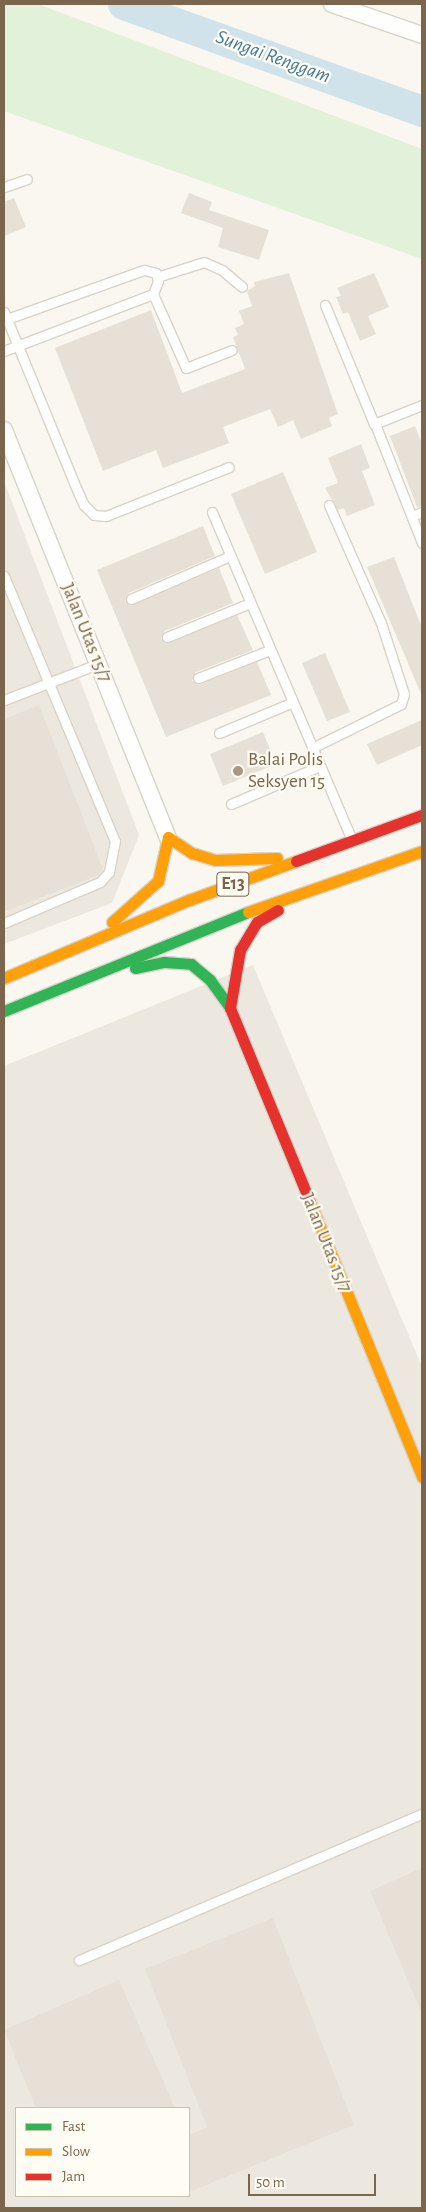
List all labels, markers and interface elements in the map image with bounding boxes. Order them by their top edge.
water label: Sungai Renggam [212,25,334,89]
street label: Jalan Utas 15/7 [56,580,116,686]
place label: Balai Polis Seksyen 15 [248,749,325,793]
marker: Balai Polis Seksyen 15 [232,765,244,777]
road number: E13 [216,869,250,900]
street label: Jalan Utas 15/7 [296,1190,356,1296]
legend [15,2107,190,2197]
text: Fast [62,2119,85,2134]
text: Slow [62,2144,90,2159]
scale bar [251,2164,378,2196]
text: Jam [62,2169,85,2184]
text: 50 m [256,2175,285,2190]

